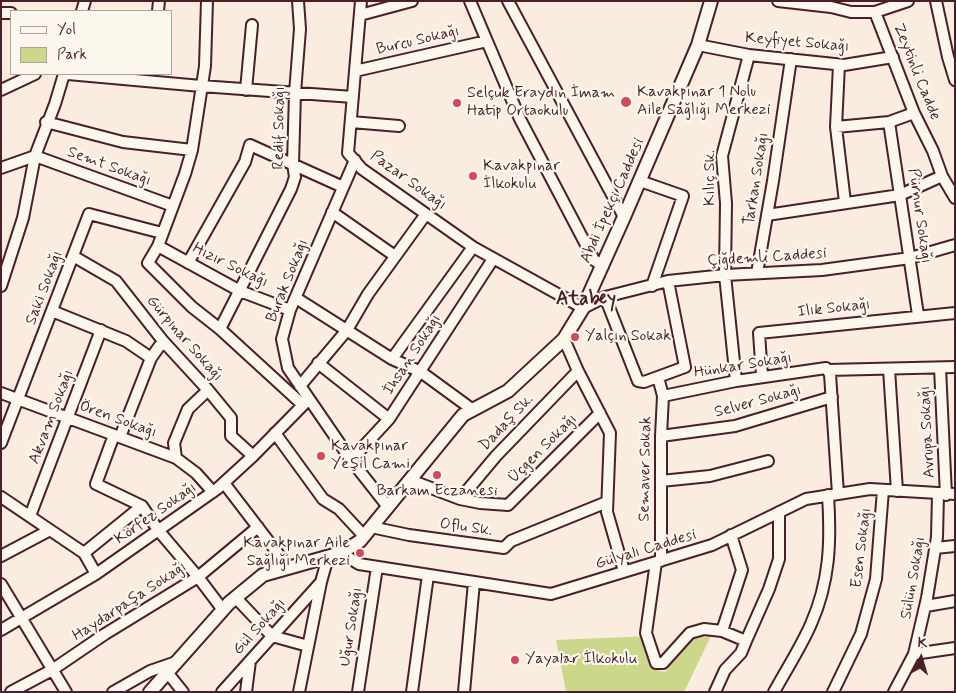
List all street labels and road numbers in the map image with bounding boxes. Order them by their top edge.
street label: Zeytinli Cadde [888,21,944,123]
street label: Burcu Sokağı [375,22,461,60]
street label: Keyfiyet Sokağı [744,29,850,57]
street label: Redif Sokağı [270,86,290,170]
street label: Tarkan Sokağı [740,131,774,227]
street label: Abdi İpekçi Caddesi [577,135,649,267]
street label: Semt Sokağı [64,143,154,191]
street label: Pazar Sokağı [366,147,450,215]
street label: Kılıç Sk. [701,150,721,206]
street label: Pürnur Sokağı [903,167,935,265]
street label: Burak Sokağı [263,237,313,325]
street label: Hızır Sokağı [189,239,271,293]
street label: Çiğdemli Caddesi [707,244,827,272]
street label: Saki Sokağı [22,248,68,328]
street label: Gürpınar Sokağı [141,292,227,386]
street label: Ilık Sokağı [797,296,871,322]
street label: İhsan Sokağı [380,311,446,399]
street label: Hünkar Sokağı [693,349,793,383]
street label: Akvam Sokağı [25,367,79,467]
street label: Selver Sokağı [712,381,804,423]
street label: Avrupa Sokağı [916,385,940,479]
street label: Dadaş Sk. [476,391,538,455]
street label: Ören Sokağı [77,397,159,443]
street label: Üçgen Sokağı [504,410,582,488]
street label: Semaver Sokak [635,416,657,522]
street label: Körfez Sokağı [111,479,201,549]
street label: Esen Sokağı [848,507,876,589]
street label: Oflu Sk. [438,515,494,541]
street label: Gülyalı Caddesi [593,526,699,574]
street label: Sülün Sokağı [897,535,931,621]
street label: Haydarpaşa Sokağı [69,558,191,646]
street label: Uğur Sokağı [336,586,368,668]
street label: Gül Sokağı [229,595,291,659]

